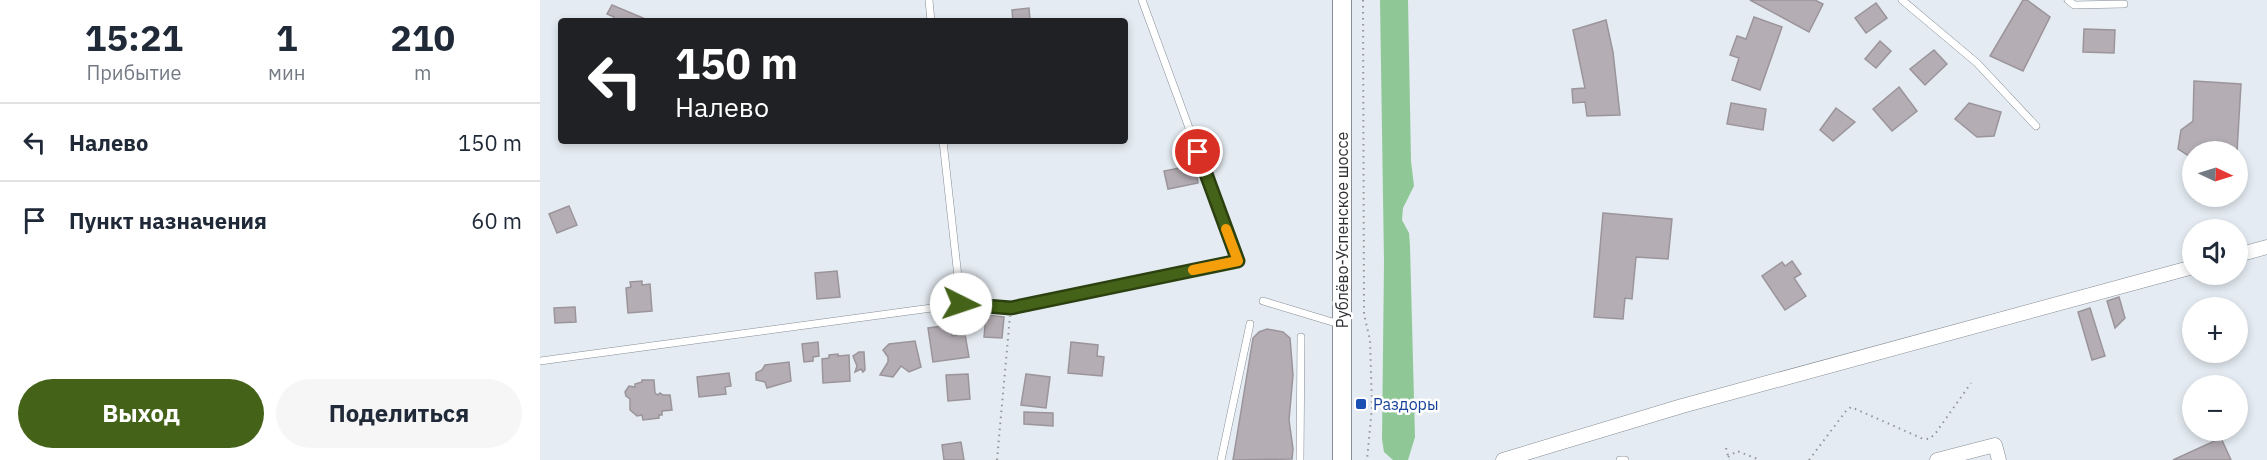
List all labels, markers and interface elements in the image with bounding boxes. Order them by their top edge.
text: 15:21 [85,14,183,61]
text: 1 [276,14,298,61]
text: 210 [390,14,455,61]
text: 150 m [675,36,798,91]
icon: left [576,42,654,120]
text: Прибытие [86,59,182,86]
text: мин [268,59,305,86]
text: m [414,59,431,86]
text: Налево [675,89,769,124]
icon: left [18,126,51,159]
pin [1172,126,1223,177]
text: Налево [69,128,148,157]
text: 150 m [458,128,522,157]
street label: Рублёво-Успенское шоссе [1332,132,1352,328]
icon: arrive [1181,135,1214,168]
north arrow [2182,141,2248,207]
map controls [2182,141,2248,441]
icon: arrive [18,204,51,237]
text: Пункт назначения [69,206,267,235]
text: 60 m [471,206,522,235]
button: sound [2182,219,2248,285]
position arrow [929,272,993,336]
button: + [2182,297,2248,363]
button: − [2182,375,2248,441]
button: Выход [18,379,264,448]
button: Поделиться [276,379,522,448]
place label: Раздоры [1373,394,1438,414]
marker: Раздоры [1354,397,1368,411]

